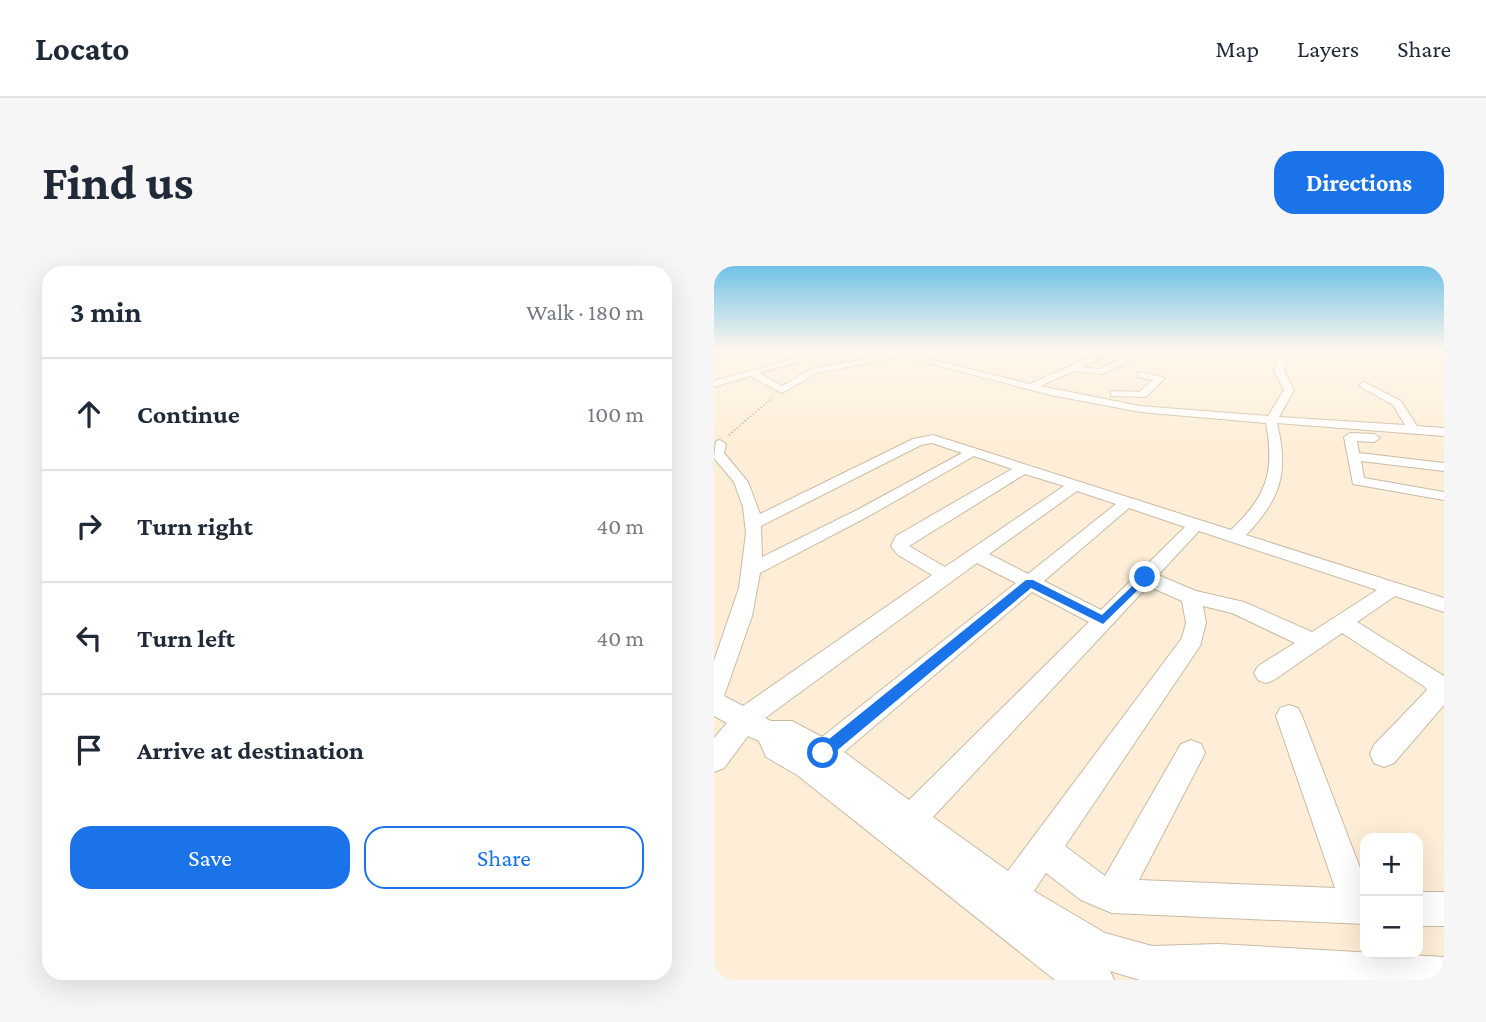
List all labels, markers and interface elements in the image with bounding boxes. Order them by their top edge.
text: Locato [35,30,130,67]
text: Map [1215,35,1259,62]
text: Layers [1297,35,1359,62]
text: Share [1397,35,1451,62]
button: Directions [1274,151,1444,214]
text: Find us [42,155,194,210]
text: 3 min [70,295,142,328]
text: Walk · 180 m [526,299,644,325]
icon: ahead [70,395,108,433]
text: Continue [137,400,240,429]
text: 100 m [588,401,644,427]
icon: right [70,507,108,545]
text: Turn right [137,512,253,541]
text: 40 m [596,513,644,539]
route end [1129,561,1160,592]
icon: left [70,619,108,657]
text: Turn left [137,624,235,653]
text: 40 m [596,625,644,651]
icon: arrive [70,731,108,769]
text: Arrive at destination [137,736,364,765]
route start [807,737,838,768]
button: Save [70,826,350,889]
button: Share [364,826,644,889]
map controls [1360,833,1423,959]
button: + [1360,833,1423,896]
button: − [1360,896,1423,959]

